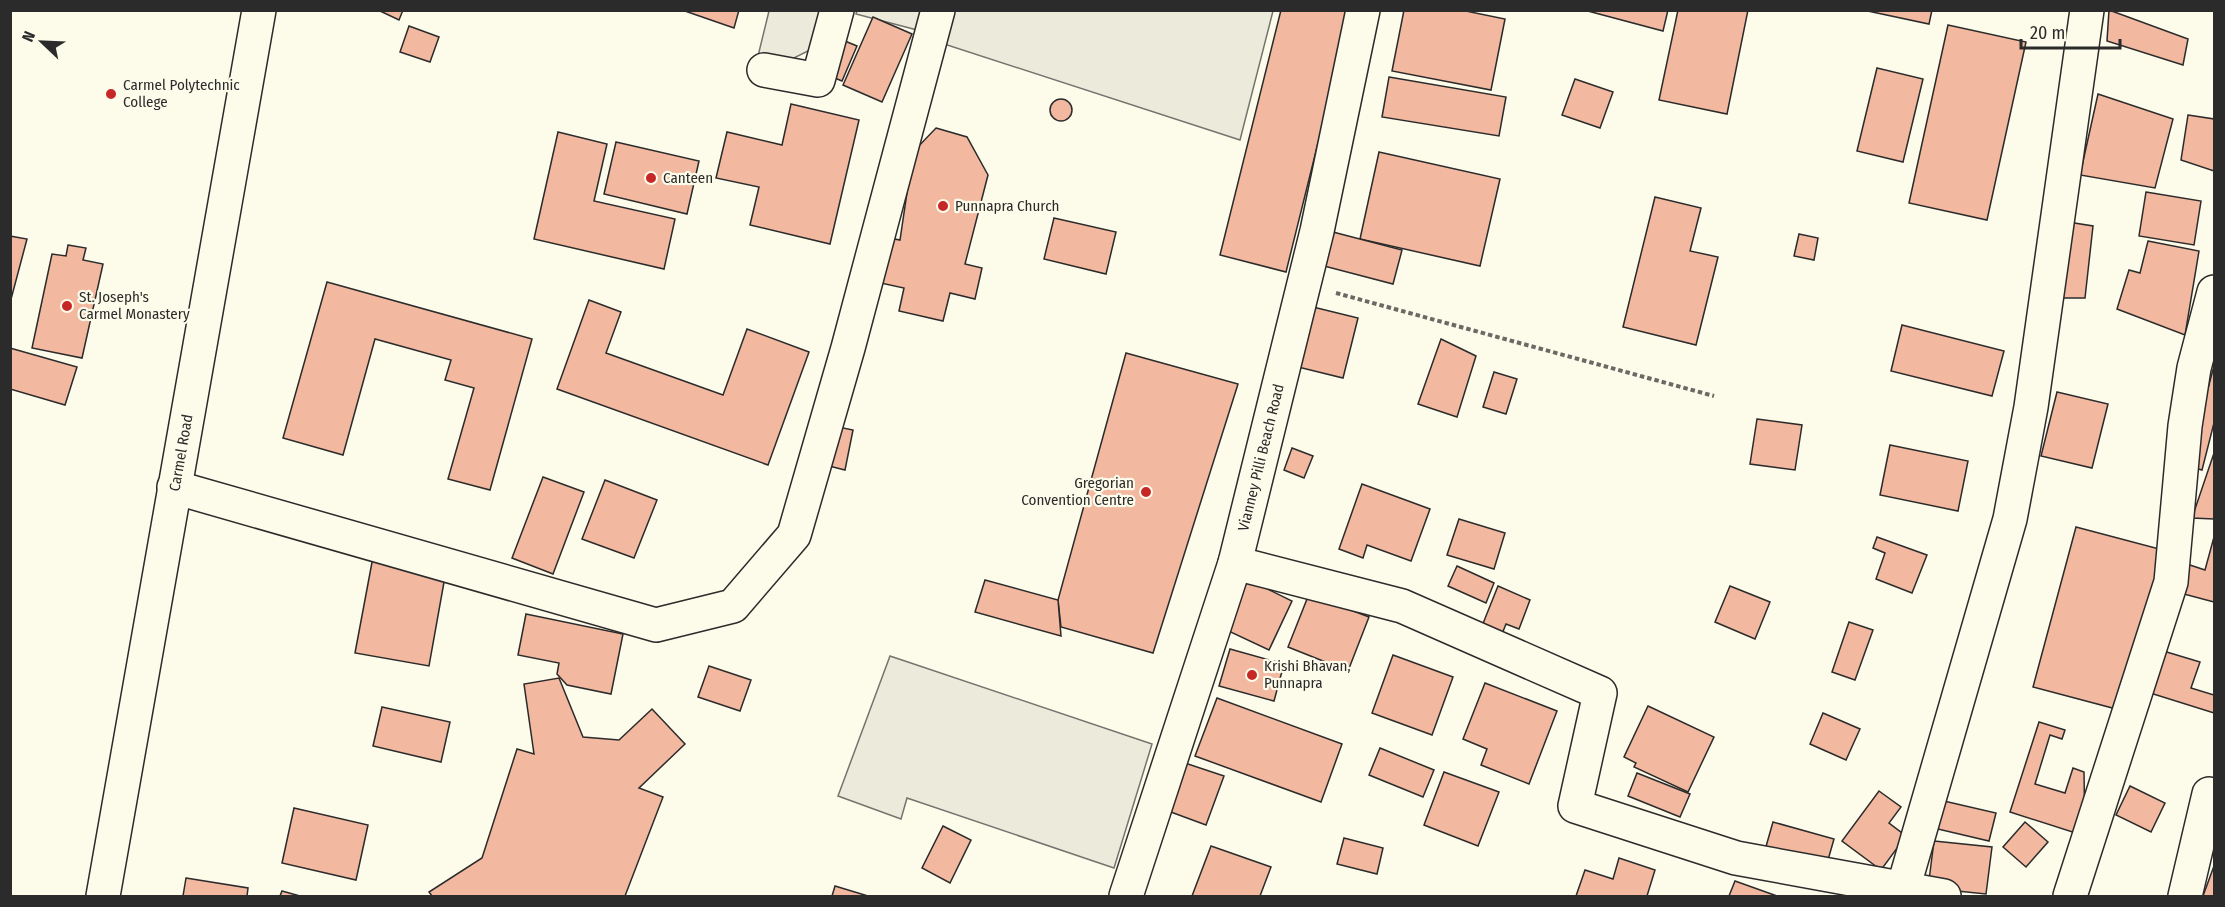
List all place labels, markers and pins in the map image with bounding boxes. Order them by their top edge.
place label: Carmel Polytechnic College [123,76,240,111]
marker: Carmel Polytechnic College [104,87,118,101]
place label: Canteen [663,169,713,187]
marker: Canteen [644,171,658,185]
place label: Punnapra Church [955,197,1059,215]
marker: Punnapra Church [936,199,950,213]
place label: St. Joseph's Carmel Monastery [79,288,190,323]
marker: St. Joseph's Carmel Monastery [60,299,74,313]
place label: Gregorian Convention Centre [1021,474,1134,509]
marker: Gregorian Convention Centre [1139,485,1153,499]
place label: Krishi Bhavan, Punnapra [1264,657,1351,692]
marker: Krishi Bhavan, Punnapra [1245,668,1259,682]

